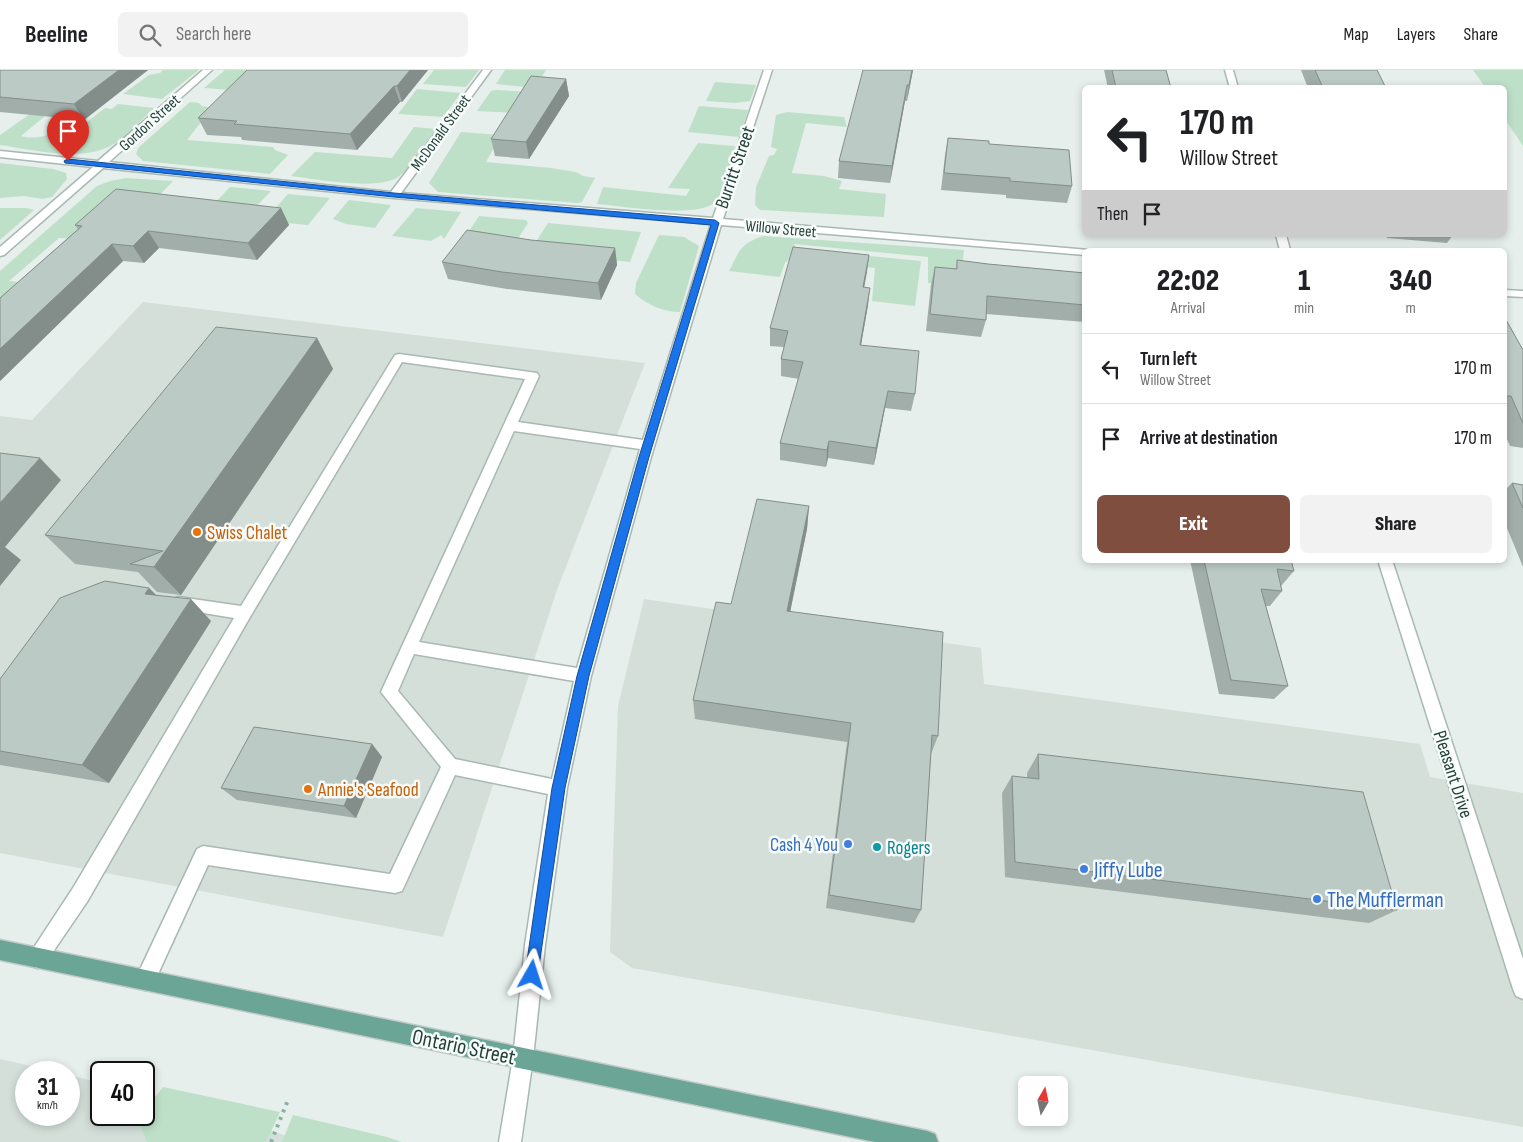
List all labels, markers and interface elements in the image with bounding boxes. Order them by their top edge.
search box [118,12,468,57]
text: Beeline [25,20,88,49]
icon: search [136,21,164,49]
text: Search here [176,23,251,46]
text: Map [1344,24,1369,45]
text: Layers [1397,24,1436,45]
text: Share [1464,24,1498,45]
street label: Gordon Street [116,91,184,155]
street label: McDonald Street [407,91,475,175]
text: 170 m [1180,102,1254,145]
icon: left [1097,105,1162,170]
pin [47,110,89,161]
icon: arrive [54,117,82,145]
street label: Burritt Street [711,123,760,212]
text: Willow Street [1180,145,1278,172]
icon: arrive [1138,200,1166,228]
text: Then [1097,203,1128,226]
street label: Willow Street [745,217,817,242]
text: 22:02 [1157,263,1219,299]
text: 1 [1298,263,1310,299]
text: 340 [1389,263,1432,299]
text: Arrival [1171,299,1205,318]
text: min [1294,299,1314,318]
text: m [1405,299,1416,318]
text: Turn left [1140,348,1197,371]
icon: left [1097,355,1125,383]
text: 170 m [1454,357,1492,380]
text: Willow Street [1140,371,1211,390]
icon: arrive [1097,425,1125,453]
text: Arrive at destination [1140,427,1278,450]
text: 170 m [1454,427,1492,450]
button: Exit [1097,495,1290,553]
button: Share [1300,495,1492,553]
place label: Swiss Chalet [207,522,288,545]
marker: Swiss Chalet [191,526,203,538]
street label: Pleasant Drive [1428,728,1478,821]
place label: Annie's Seafood [317,779,419,802]
marker: Annie's Seafood [302,783,314,795]
place label: Cash 4 You [770,834,838,857]
place label: Rogers [887,837,931,860]
marker: Cash 4 You [842,838,854,850]
marker: Rogers [871,841,883,853]
place label: Jiffy Lube [1093,857,1163,884]
marker: Jiffy Lube [1078,863,1090,875]
place label: The Mufflerman [1327,887,1444,914]
marker: The Mufflerman [1311,893,1323,905]
position arrow [505,948,557,1000]
street label: Ontario Street [410,1023,518,1072]
speed limit sign: 40 [90,1061,155,1126]
text: 31 [37,1072,58,1103]
north arrow [1018,1076,1068,1126]
map controls [1018,1076,1068,1126]
text: km/h [37,1098,58,1113]

